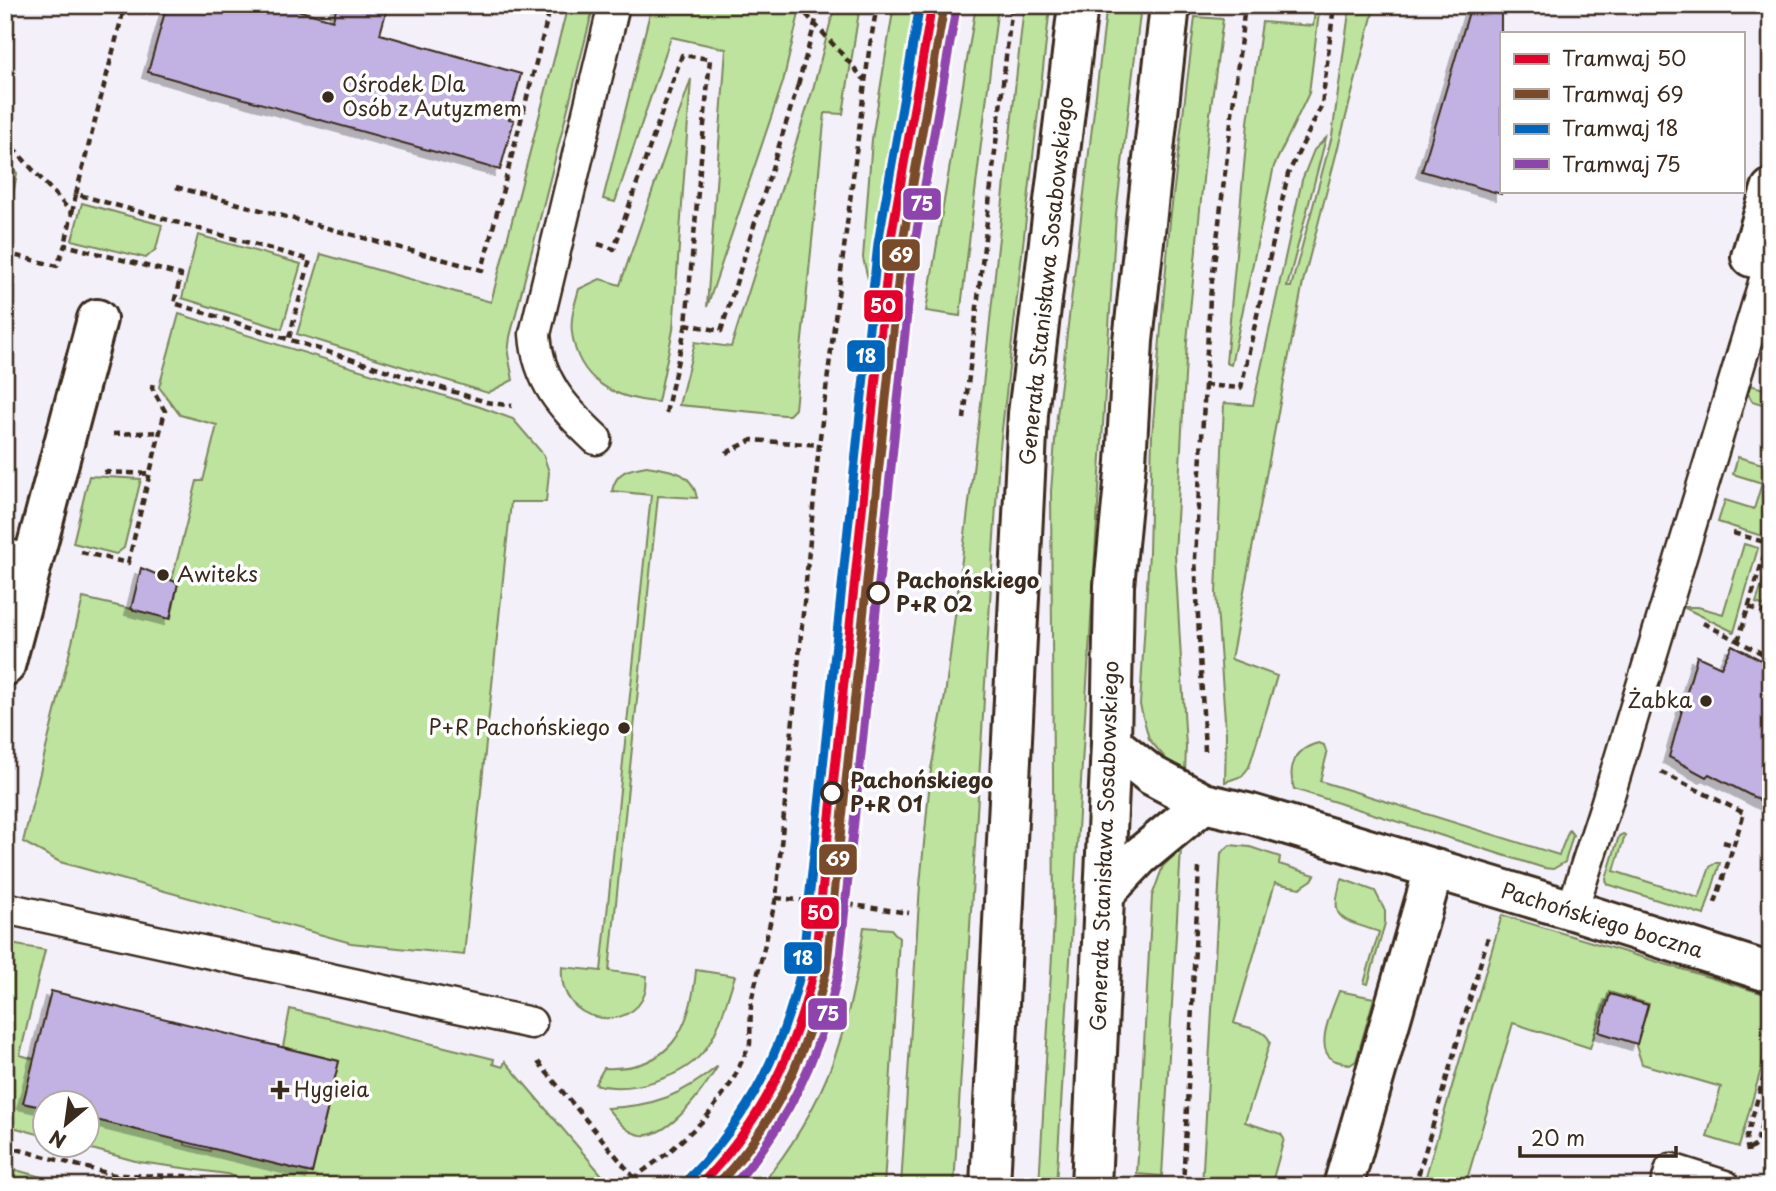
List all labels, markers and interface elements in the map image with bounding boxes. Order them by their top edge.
legend [1500,32,1744,192]
text: Tramwaj 50 [1562,41,1686,73]
place label: Ośrodek Dla Osób z Autyzmem [342,67,522,123]
text: Tramwaj 69 [1562,77,1683,109]
marker: Ośrodek Dla Osób z Autyzmem [320,89,336,105]
street label: Generała Stanisława Sosabowskiego [1010,95,1080,467]
text: Tramwaj 18 [1562,111,1679,143]
text: Tramwaj 75 [1562,147,1681,179]
line badge: 75 [902,187,942,221]
text: 75 [911,189,933,217]
line badge: 69 [881,238,921,272]
text: 69 [889,240,913,268]
line badge: 50 [863,289,904,323]
text: 50 [870,291,896,319]
line badge: 18 [846,339,886,373]
text: 18 [856,341,877,369]
place label: Awiteks [177,557,258,589]
place label: Pachońskiego P+R 02 [896,563,1039,619]
marker: Awiteks [155,567,171,583]
marker: Pachońskiego P+R 02 [867,582,889,604]
street label: Generała Stanisława Sosabowskiego [1081,660,1125,1032]
place label: Żabka [1628,683,1692,715]
marker: Żabka [1698,693,1714,709]
place label: P+R Pachońskiego [429,710,610,742]
marker: P+R Pachońskiego [616,720,632,736]
place label: Pachońskiego P+R 01 [850,763,993,819]
marker: Pachońskiego P+R 01 [821,782,843,804]
line badge: 69 [818,843,858,876]
text: 69 [826,844,850,872]
street label: Pachońskiego boczna [1498,873,1708,965]
line badge: 50 [800,896,840,930]
text: 50 [807,898,833,926]
line badge: 18 [783,941,823,975]
text: 18 [793,943,814,971]
line badge: 75 [807,997,848,1031]
text: 75 [817,999,839,1027]
place label: Hygieia [294,1072,369,1104]
marker: Hygieia [272,1082,288,1098]
north arrow [32,1090,102,1160]
scale bar [1520,1114,1676,1158]
text: 20 m [1531,1121,1585,1153]
text: N [44,1124,71,1156]

